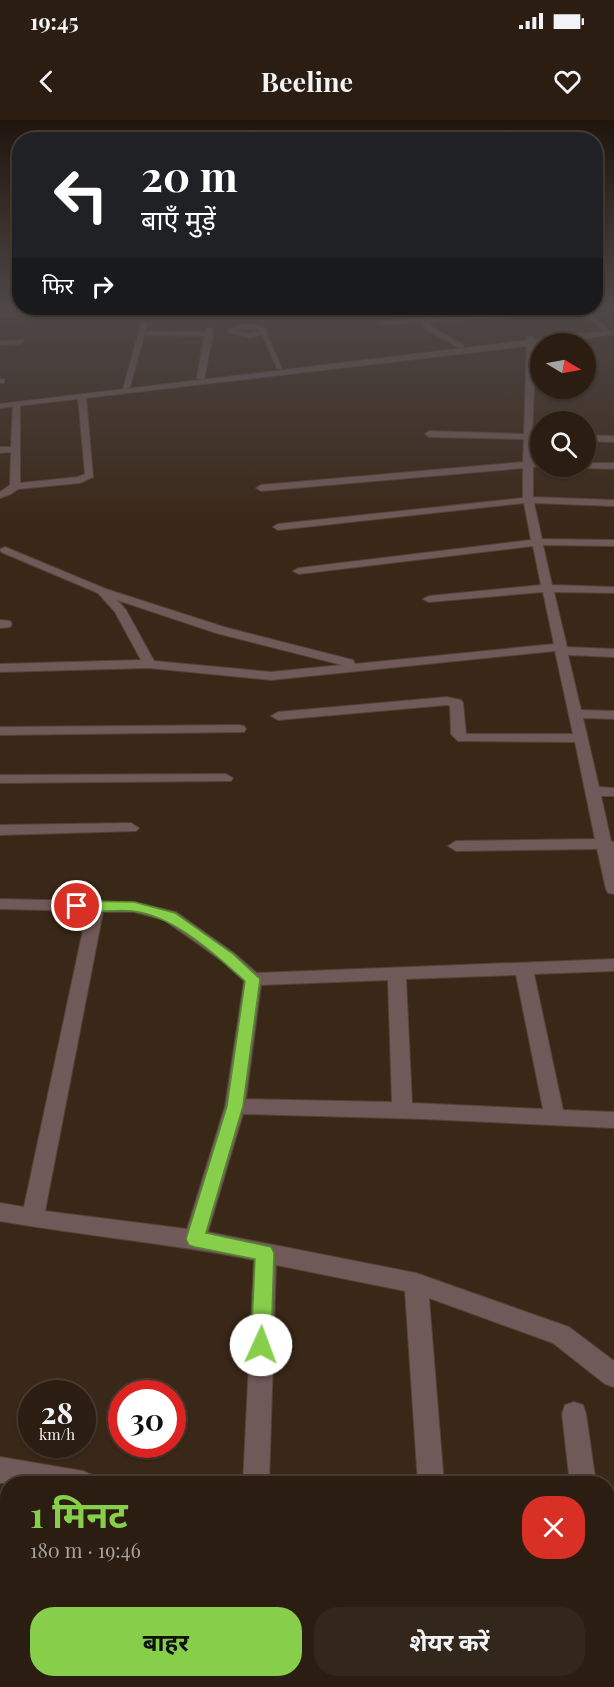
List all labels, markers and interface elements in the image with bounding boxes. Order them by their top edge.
text: 19:45 [30,6,79,36]
text: Beeline [261,63,353,99]
icon: back [30,65,63,98]
icon: heart [551,65,584,98]
text: 20 m [141,147,238,203]
icon: left [42,156,120,234]
text: बाएँ मुड़ें [141,201,216,237]
text: फिर [42,270,74,300]
icon: right [86,270,119,303]
north arrow [530,333,596,399]
map controls [530,333,596,477]
button: search [530,411,596,477]
pin [51,880,102,931]
icon: arrive [60,889,93,922]
position arrow [229,1313,293,1377]
speed limit sign: 30 [108,1380,186,1458]
text: 28 [41,1392,73,1432]
text: km/h [39,1424,75,1444]
text: 1 मिनट [30,1489,128,1537]
button: close [522,1496,585,1559]
text: 180 m · 19:46 [30,1536,141,1563]
button: बाहर [30,1607,302,1676]
button: शेयर करें [314,1607,585,1676]

